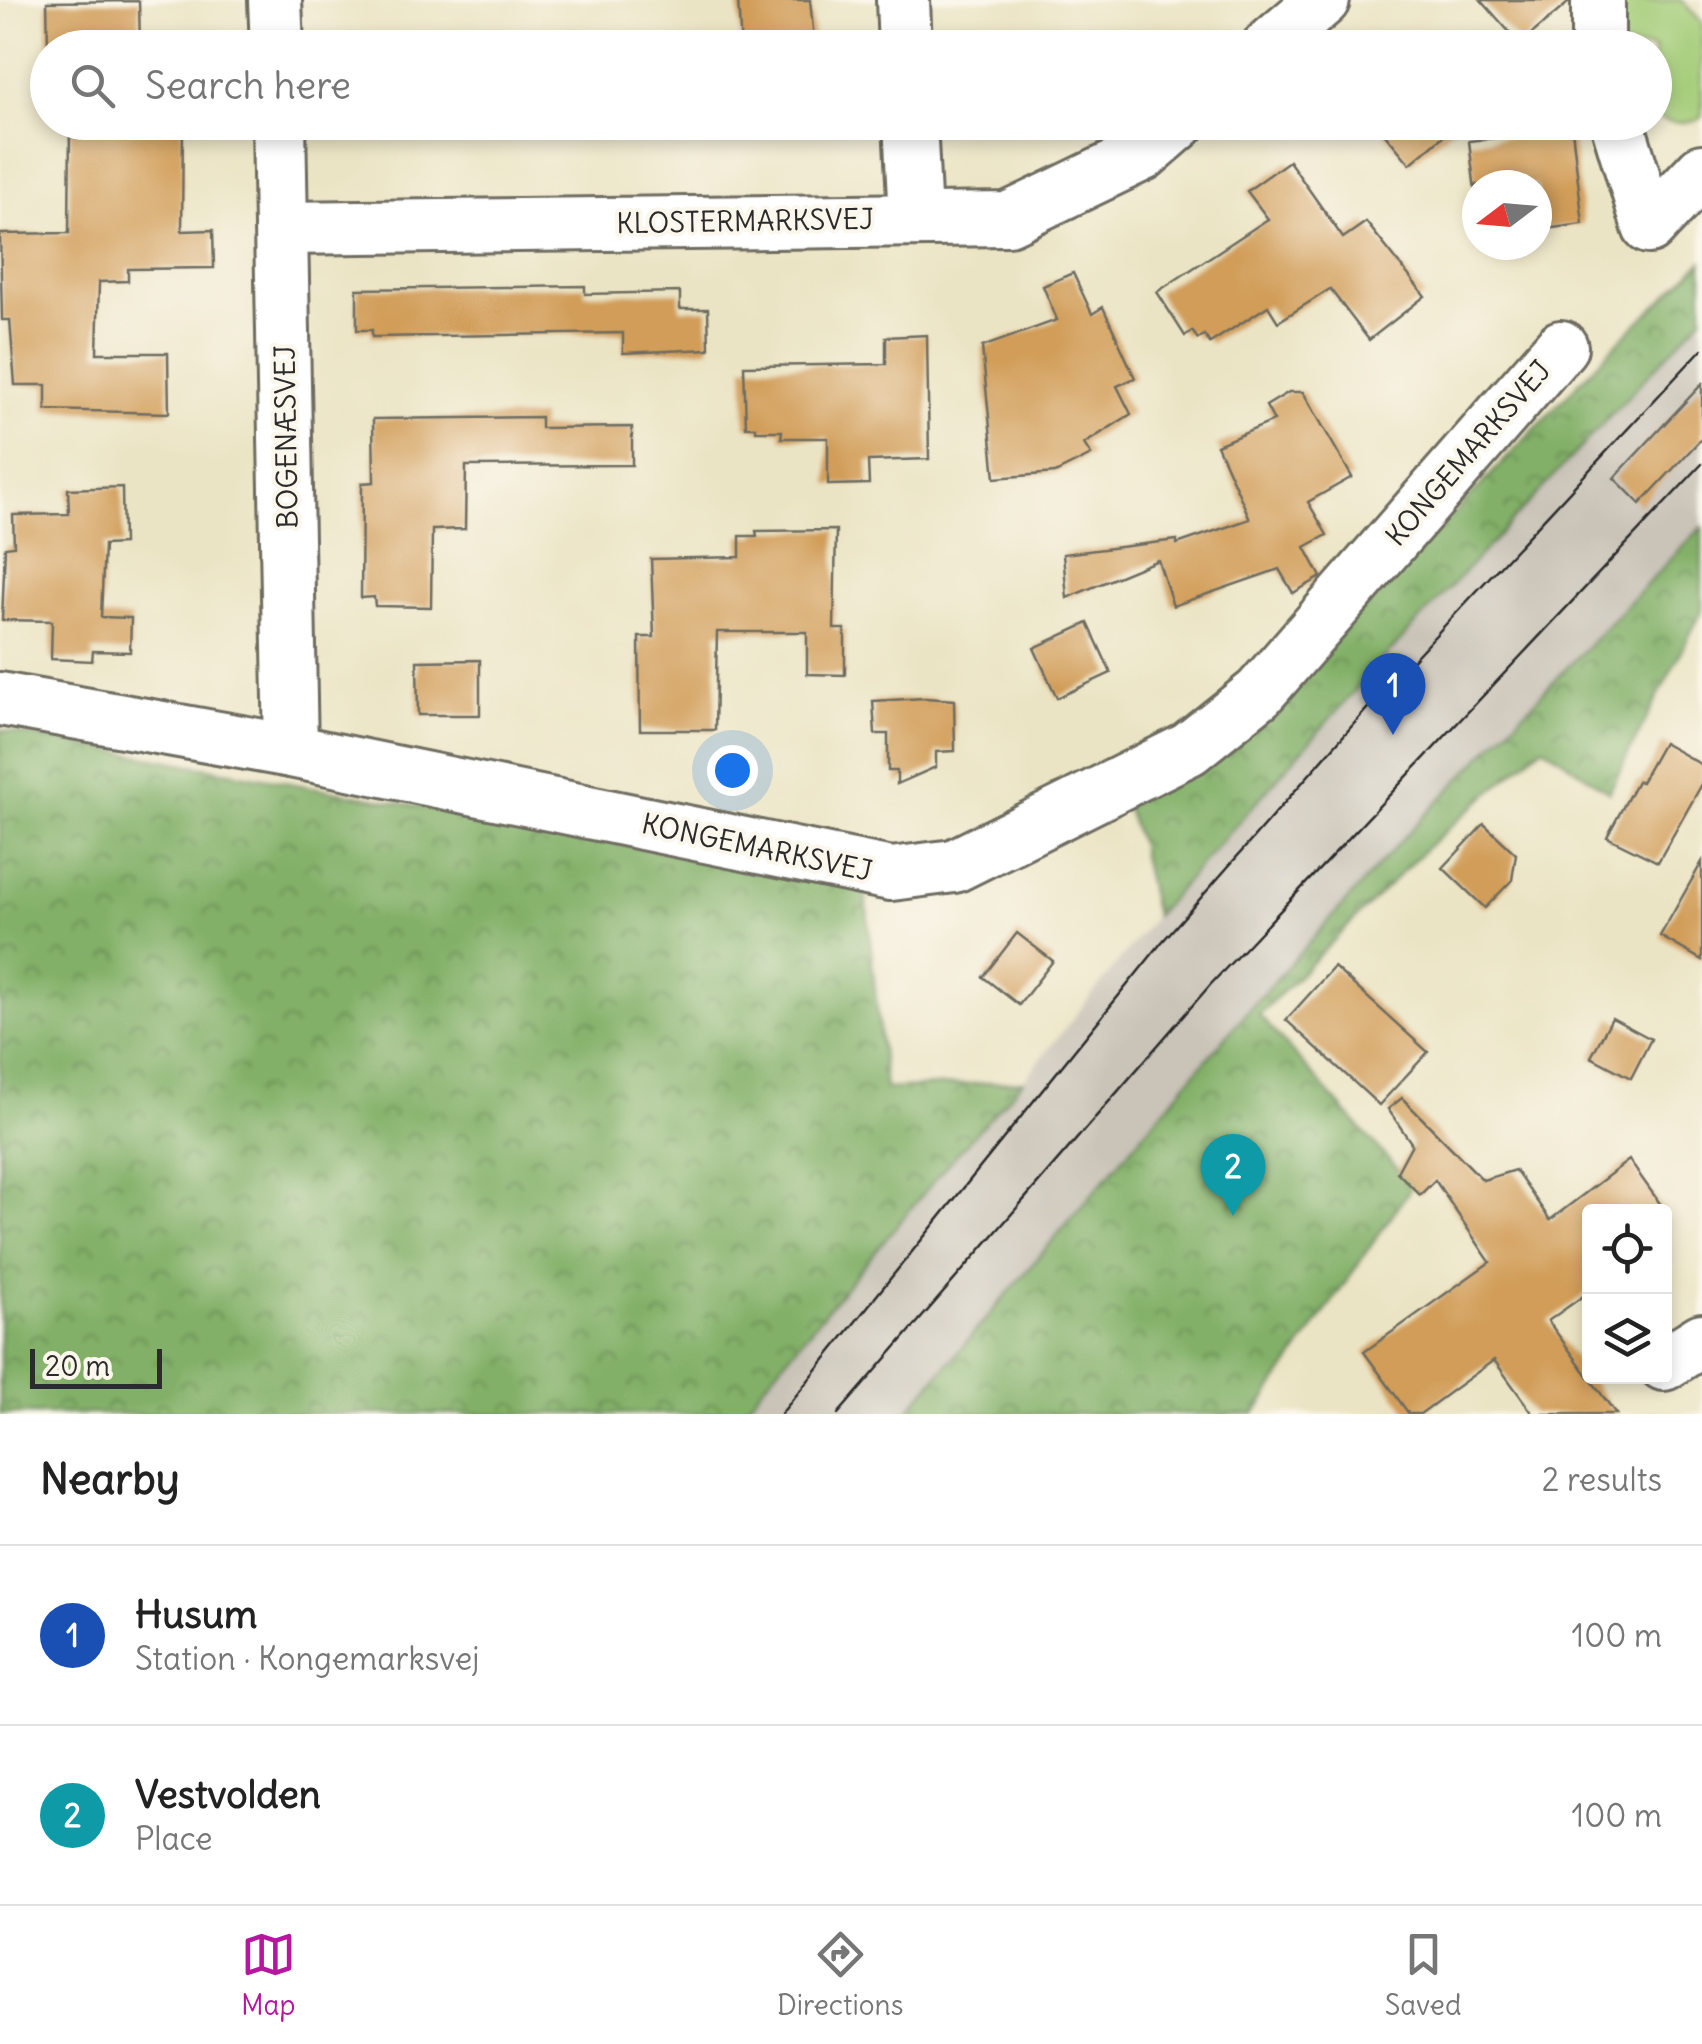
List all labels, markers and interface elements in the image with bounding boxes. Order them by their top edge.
search box [30,30,1672,140]
icon: search [65,58,120,113]
text: Search here [145,62,351,109]
north arrow [1462,170,1552,260]
street label: KLOSTERMARKSVEJ [616,201,874,241]
street label: BOGENÆSVEJ [266,345,306,529]
street label: KONGEMARKSVEJ [1378,353,1558,553]
pin: 1 [1360,652,1426,735]
your location [707,745,758,796]
street label: KONGEMARKSVEJ [639,805,875,889]
pin: 2 [1200,1134,1266,1216]
map controls [1582,1204,1672,1384]
button: locate [1582,1204,1672,1294]
button: layers [1582,1294,1672,1384]
scale bar [30,1344,162,1388]
text: 20 m [45,1348,110,1384]
text: Nearby [40,1453,179,1505]
text: 2 results [1542,1459,1662,1500]
text: Husum [135,1591,257,1638]
text: 1 [66,1615,79,1656]
text: 100 m [1572,1615,1662,1656]
text: Station · Kongemarksvej [135,1638,479,1679]
text: Vestvolden [135,1771,321,1818]
text: 2 [64,1795,81,1836]
text: 100 m [1572,1795,1662,1836]
text: Place [135,1818,212,1859]
tab: Map [241,1927,296,2023]
tab: Directions [777,1927,903,2023]
tab: Saved [1385,1927,1461,2023]

